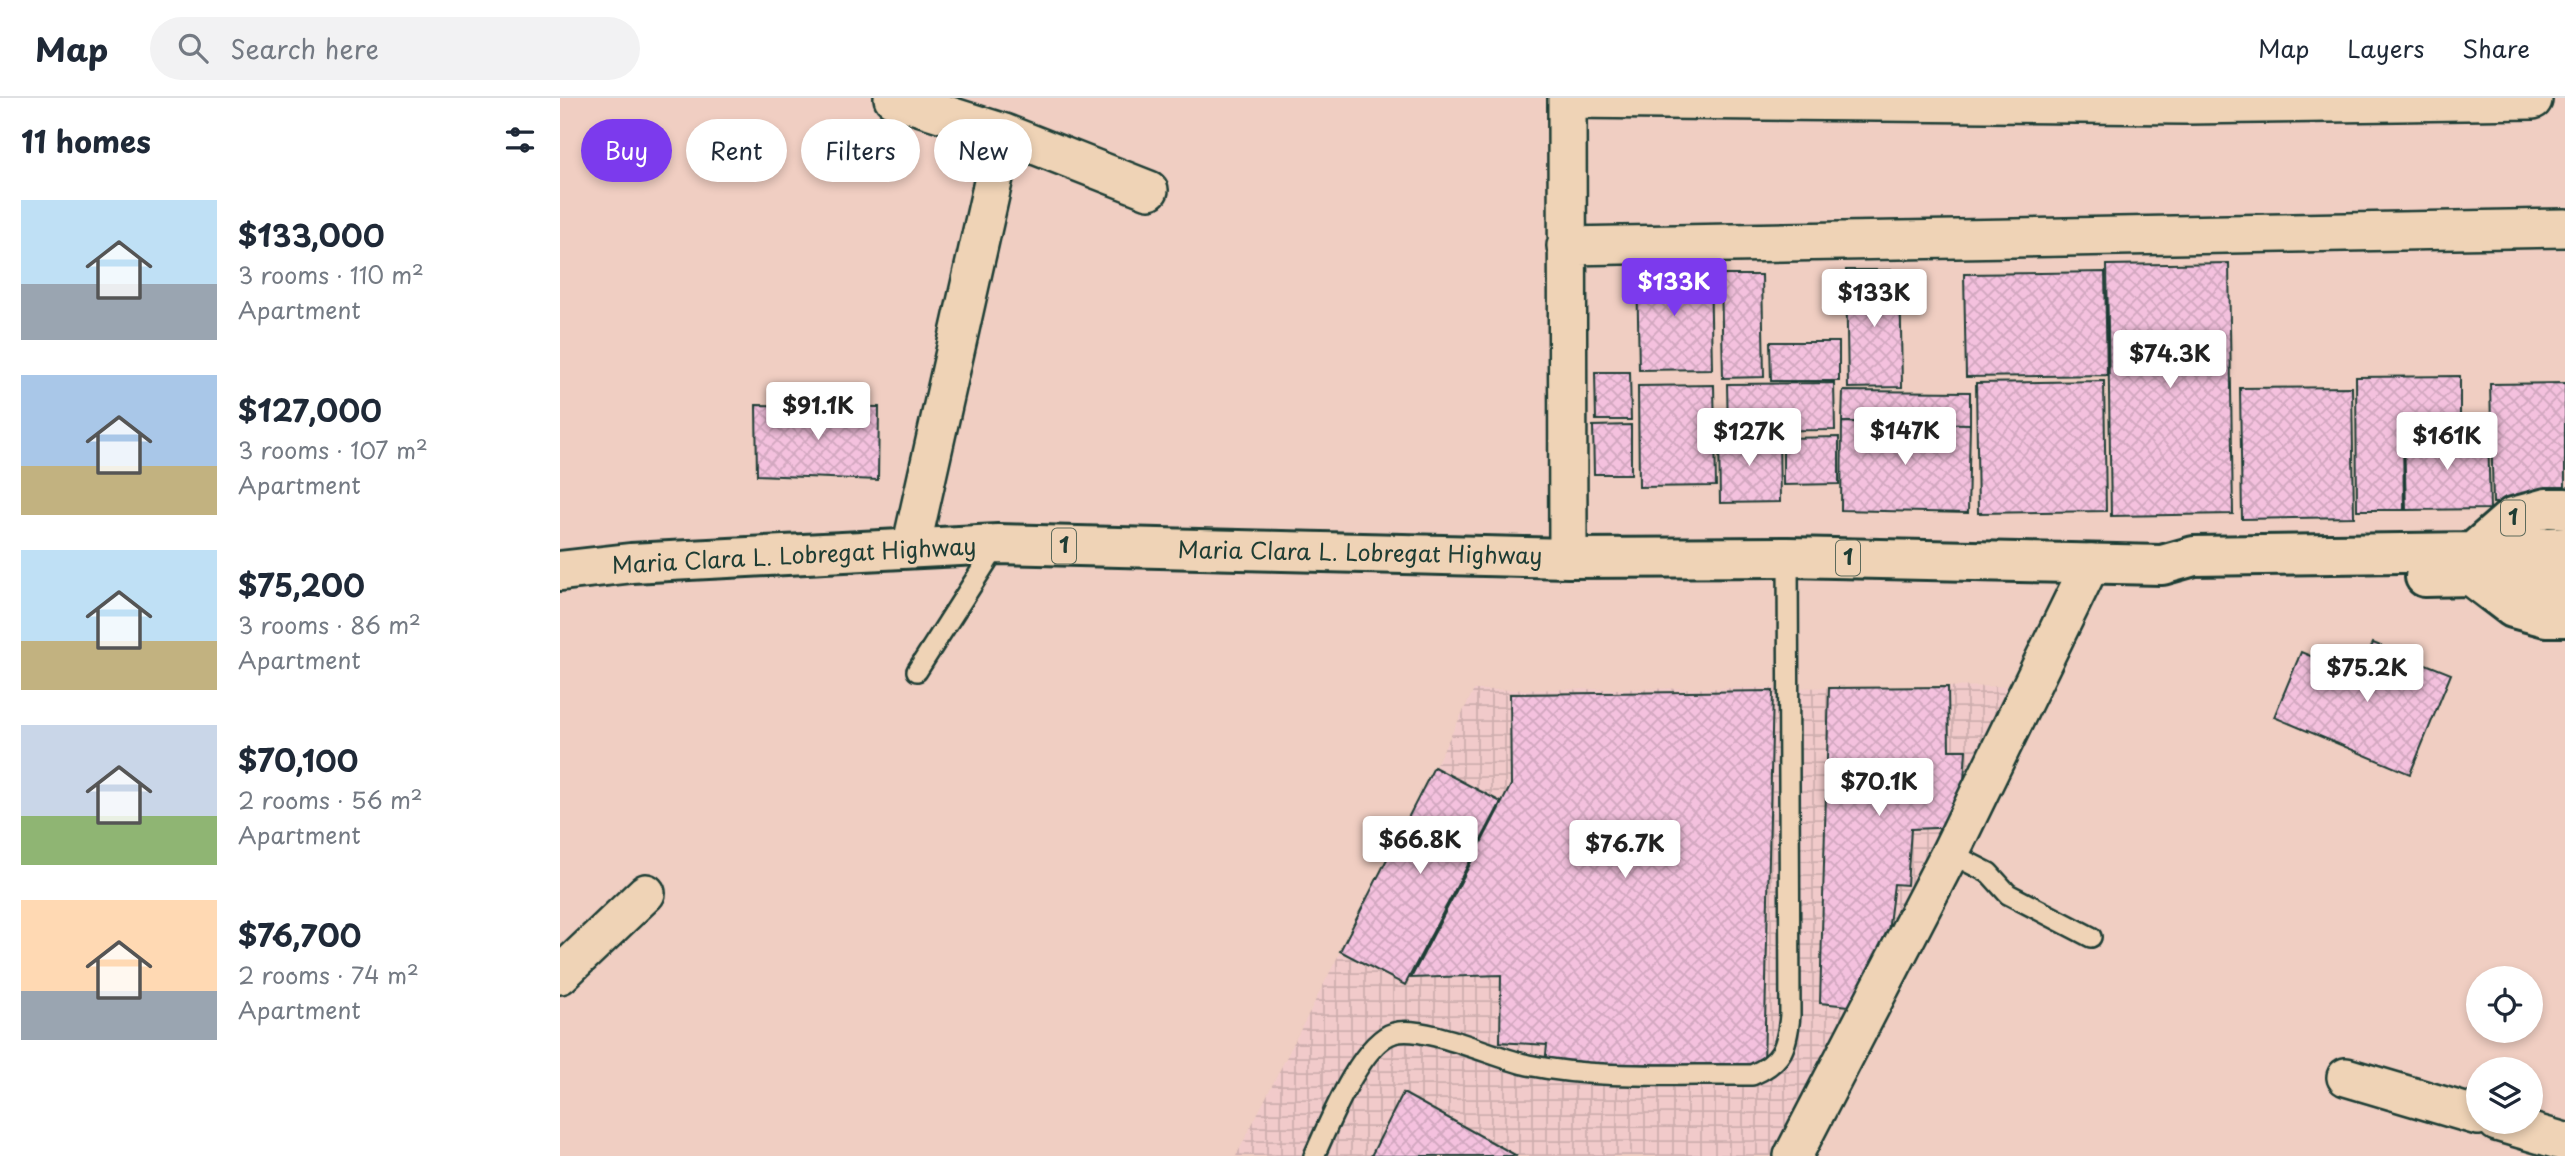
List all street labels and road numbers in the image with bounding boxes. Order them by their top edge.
road number: 1 [2501,500,2525,536]
street label: Maria Clara L. Lobregat Highway [611,527,977,582]
road number: 1 [1052,528,1076,564]
street label: Maria Clara L. Lobregat Highway [1177,531,1543,572]
road number: 1 [1836,540,1860,575]

